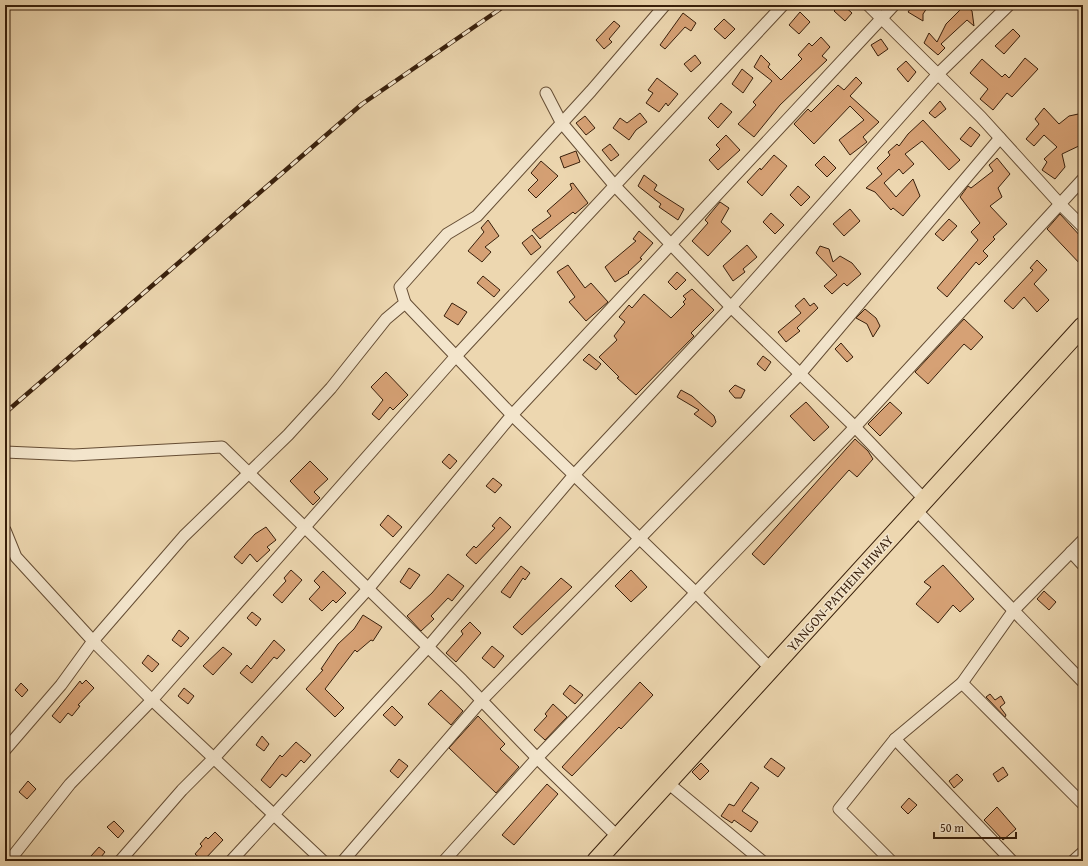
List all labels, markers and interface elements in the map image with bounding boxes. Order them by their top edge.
street label: YANGON-PATHEIN HIWAY [782,530,898,656]
scale bar [934,814,1016,840]
text: 50 m [940,819,964,836]

